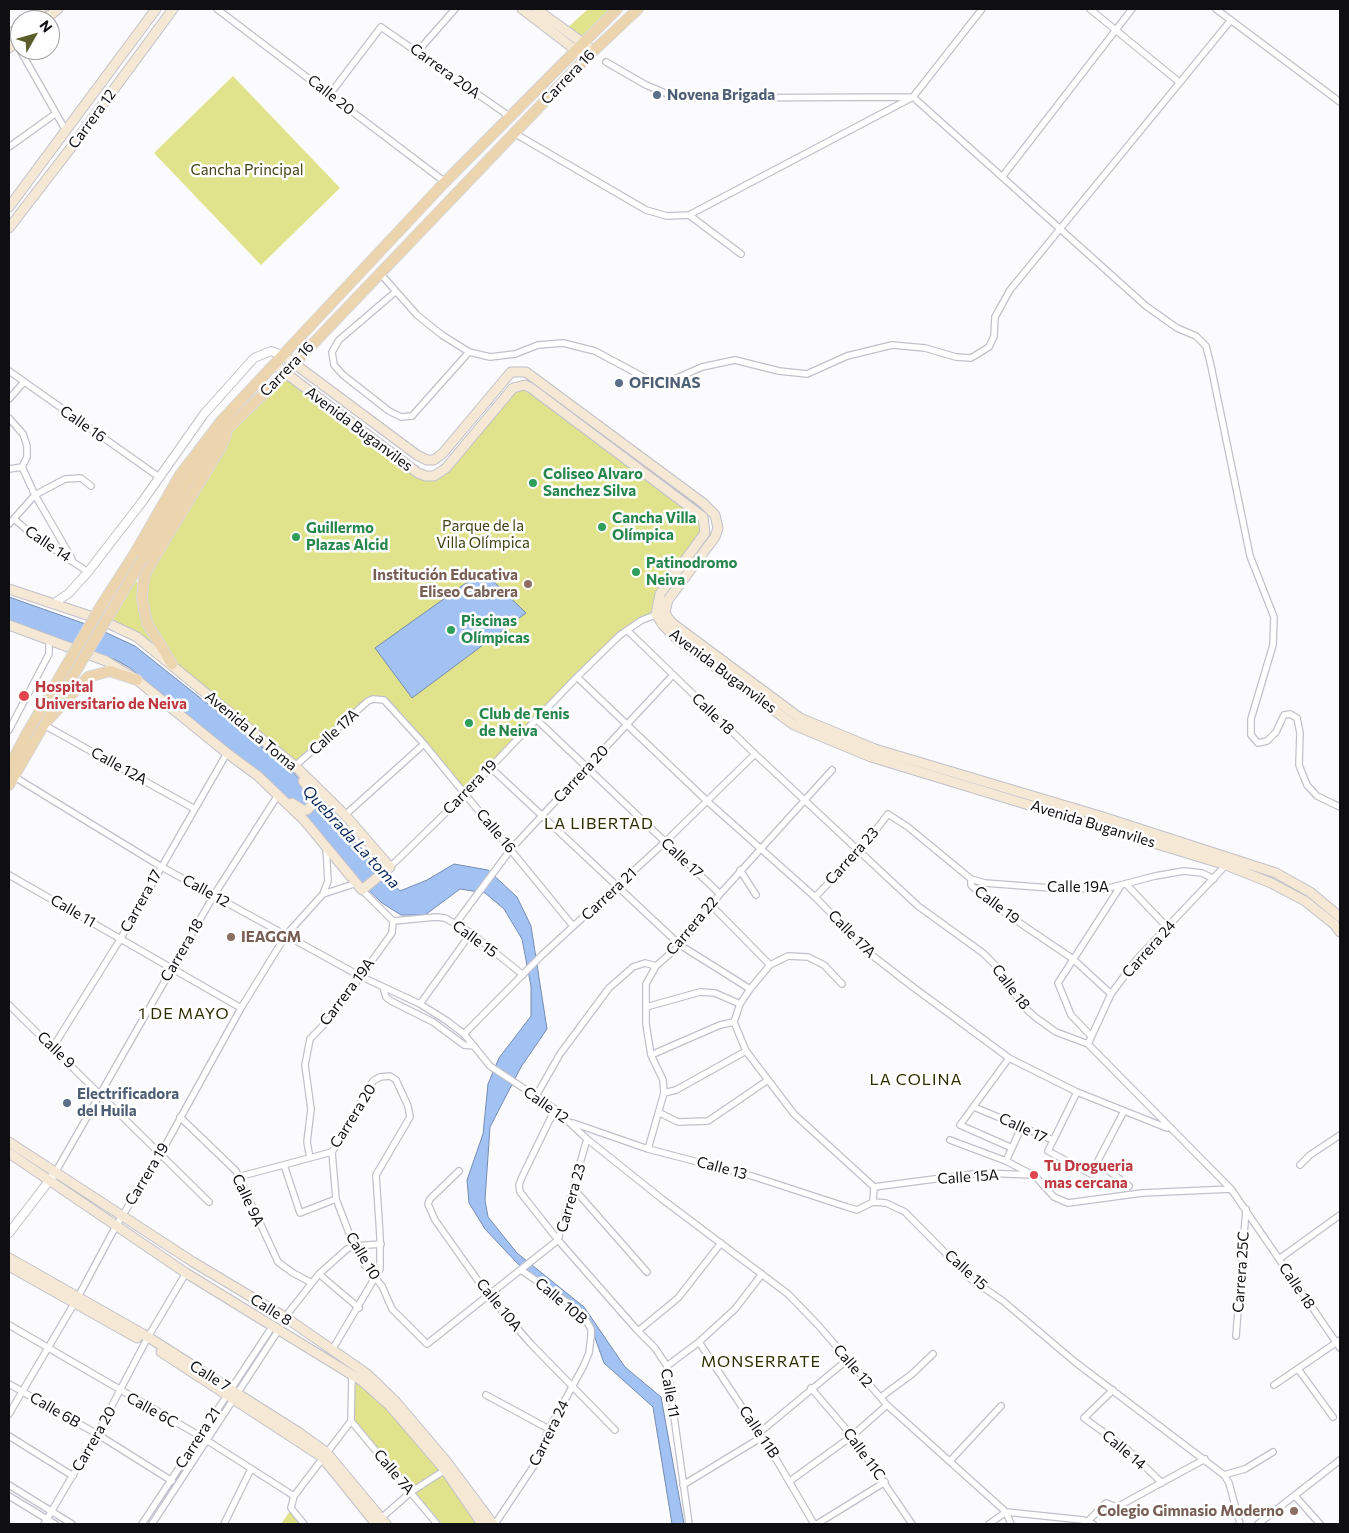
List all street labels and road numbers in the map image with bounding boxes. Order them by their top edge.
street label: Carrera 20A [406,40,484,102]
street label: Carrera 16 [537,46,599,108]
street label: Calle 20 [304,71,358,119]
street label: Carrera 12 [64,86,120,152]
street label: Carrera 16 [256,338,318,400]
street label: Avenida Buganviles [302,383,416,475]
street label: Calle 16 [57,402,109,446]
street label: Calle 14 [21,522,75,566]
street label: Avenida Buganviles [666,625,780,717]
street label: Avenida La Toma [201,687,301,775]
street label: Calle 18 [688,689,738,739]
street label: Calle 17A [306,705,362,759]
street label: Carrera 20 [550,741,612,807]
street label: Calle 12A [88,743,150,789]
street label: Carrera 19 [439,756,501,818]
street label: Avenida Buganviles [1028,796,1158,852]
street label: Calle 16 [472,805,520,857]
street label: Carrera 23 [821,824,883,888]
street label: Calle 17 [657,834,707,882]
street label: Carrera 21 [578,864,640,924]
street label: Carrera 17 [116,867,166,935]
street label: Calle 12 [179,871,233,911]
street label: Calle 19A [1047,878,1109,896]
street label: Calle 19 [971,882,1023,928]
street label: Calle 11 [47,891,99,931]
street label: Carrera 22 [662,893,722,959]
street label: Calle 17A [824,906,880,962]
street label: Carrera 18 [157,915,207,985]
street label: Carrera 24 [1118,916,1180,982]
street label: Calle 15 [449,917,501,961]
street label: Carrera 19A [316,955,378,1029]
street label: Calle 18 [988,961,1034,1013]
street label: Calle 9 [33,1028,79,1072]
street label: Carrera 20 [326,1081,380,1151]
street label: Calle 12 [520,1083,572,1127]
street label: Calle 17 [996,1109,1050,1147]
street label: Carrera 19 [121,1139,173,1209]
street label: Calle 13 [695,1153,749,1183]
street label: Carrera 23 [553,1161,589,1235]
street label: Calle 15A [937,1166,999,1188]
street label: Calle 9A [228,1171,268,1229]
street label: Calle 10 [342,1229,384,1283]
street label: Carrera 25C [1229,1231,1253,1313]
street label: Calle 15 [941,1246,991,1294]
street label: Calle 18 [1275,1259,1319,1313]
street label: Calle 10B [531,1274,591,1328]
street label: Calle 10A [472,1275,526,1335]
street label: Calle 8 [247,1290,295,1330]
street label: Calle 12 [829,1341,877,1391]
street label: Calle 7 [186,1357,234,1395]
street label: Calle 11 [657,1367,683,1419]
street label: Calle 6B [27,1388,83,1432]
street label: Calle 6C [123,1389,181,1431]
street label: Carrera 24 [525,1397,573,1469]
street label: Calle 11B [735,1402,783,1462]
street label: Carrera 20 [68,1403,120,1475]
street label: Carrera 21 [172,1404,224,1472]
street label: Calle 11C [839,1425,889,1483]
street label: Calle 14 [1098,1426,1150,1474]
street label: Calle 7A [370,1446,418,1498]

